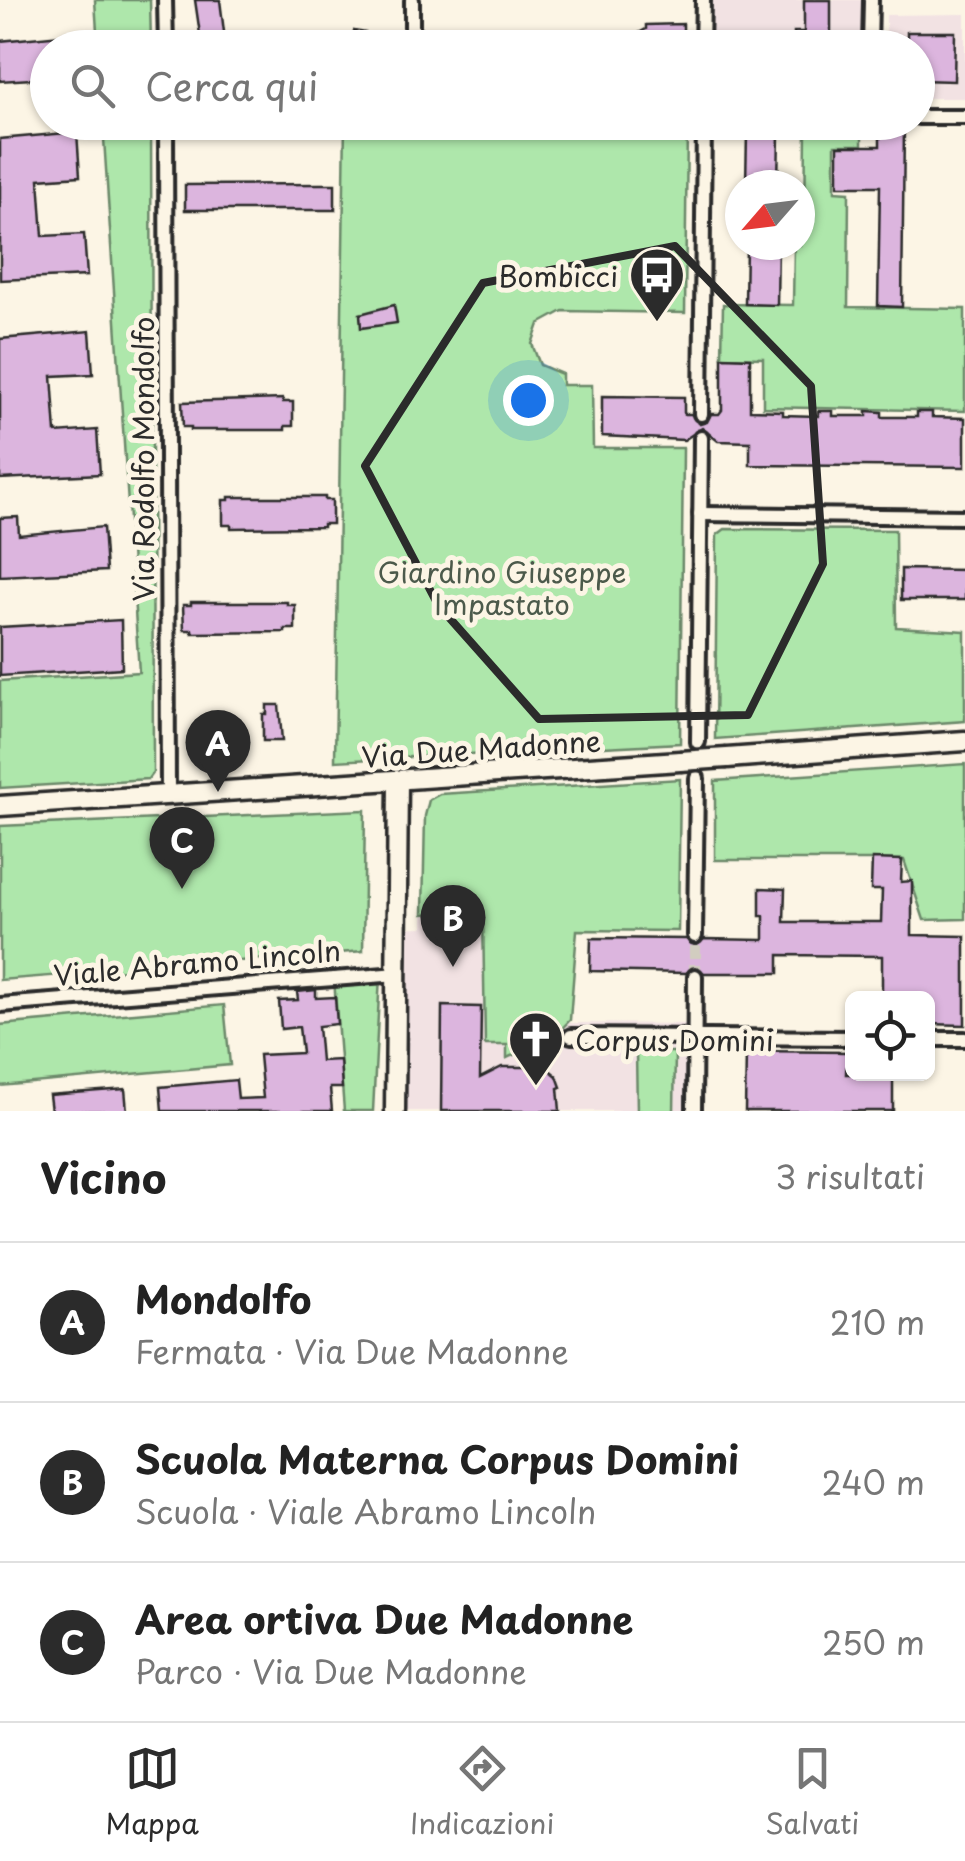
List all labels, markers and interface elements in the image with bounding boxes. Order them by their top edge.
search box [30,30,935,140]
text: Cerca qui [145,57,318,114]
icon: search [65,58,120,113]
north arrow [725,170,815,260]
bus stop icon: Bombicci [627,245,687,324]
place label: Bombicci [498,254,618,297]
street label: Via Rodolfo Mondolfo [121,317,164,601]
your location [503,375,554,426]
park label: Giardino Giuseppe Impastato [378,550,626,625]
pin: A [186,710,250,792]
street label: Via Due Madonne [360,718,602,778]
pin: C [150,806,214,889]
pin: B [420,884,486,967]
street label: Viale Abramo Lincoln [52,928,342,996]
map controls [845,991,935,1081]
button: locate [845,991,935,1081]
church icon: Corpus Domini [506,1009,566,1088]
place label: Corpus Domini [575,1018,774,1061]
text: Vicino [40,1145,166,1208]
text: 3 risultati [775,1152,925,1200]
text: Mondolfo [135,1270,312,1327]
text: A [60,1298,85,1346]
text: 210 m [830,1298,925,1346]
text: Fermata · Via Due Madonne [135,1327,569,1375]
text: Scuola Materna Corpus Domini [135,1430,739,1487]
text: B [62,1458,83,1506]
text: 240 m [822,1458,925,1506]
text: Scuola · Viale Abramo Lincoln [135,1487,596,1535]
text: Area ortiva Due Madonne [135,1590,633,1647]
text: C [60,1618,85,1666]
text: 250 m [822,1618,925,1666]
text: Parco · Via Due Madonne [135,1647,527,1695]
tab: Mappa [106,1741,199,1844]
tab: Indicazioni [410,1741,554,1844]
tab: Salvati [765,1741,859,1844]

